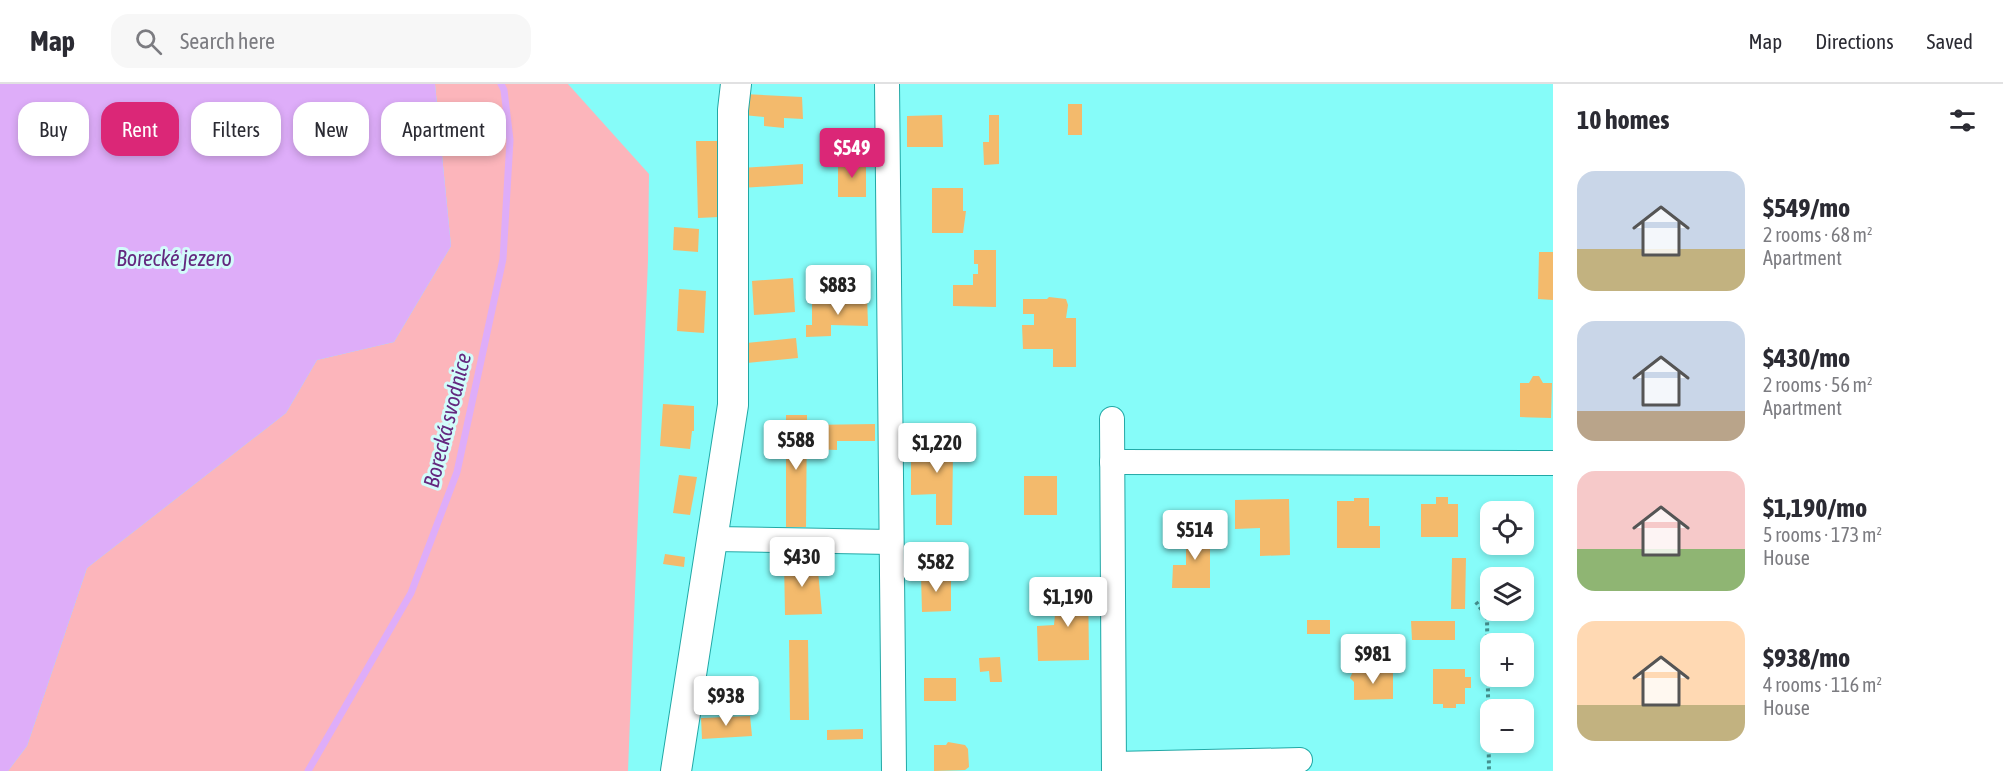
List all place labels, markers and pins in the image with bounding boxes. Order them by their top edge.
pin: $549 [816,128,888,179]
pin: $883 [802,265,874,316]
pin: $588 [760,420,832,471]
pin: $1,220 [888,423,986,474]
pin: $514 [1159,510,1231,561]
pin: $430 [766,537,838,588]
pin: $582 [900,542,972,593]
pin: $1,190 [1019,577,1117,628]
pin: $981 [1337,634,1409,685]
pin: $938 [690,676,762,727]

